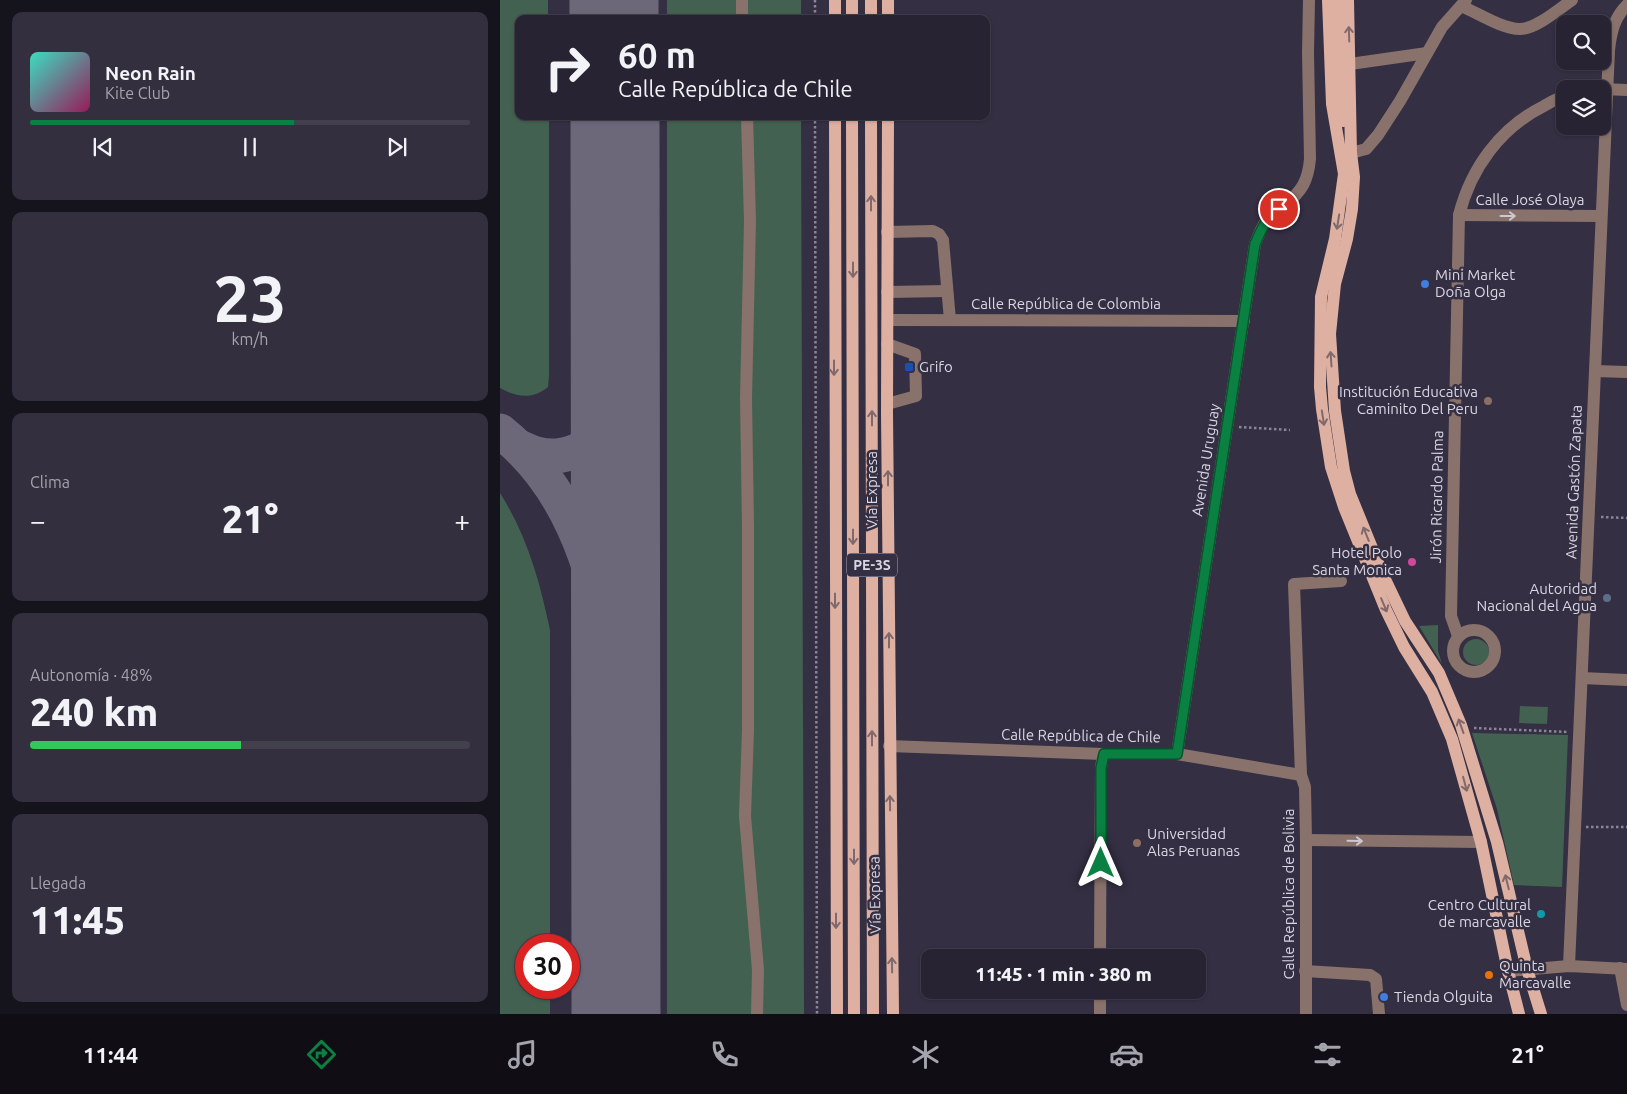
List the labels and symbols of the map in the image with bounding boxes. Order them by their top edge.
one-way arrow [1345,26,1354,42]
pin [1258,188,1300,230]
street label: Calle José Olaya [1475,191,1585,208]
one-way arrow [866,195,876,212]
one-way arrow [1499,211,1515,221]
one-way arrow [1332,214,1342,230]
one-way arrow [848,262,858,278]
place label: Mini Market Doña Olga [1435,266,1515,300]
marker: Mini Market Doña Olga [1419,278,1431,290]
street label: Calle República de Colombia [971,295,1161,312]
one-way arrow [1327,351,1336,367]
place label: Grifo [919,358,953,375]
one-way arrow [829,360,839,376]
marker: Grifo [903,361,915,373]
place label: Institución Educativa Caminito Del Peru [1339,383,1478,417]
marker: Institución Educativa Caminito Del Peru [1482,395,1494,407]
street label: Avenida Uruguay [1188,402,1223,517]
street label: Avenida Gastón Zapata [1562,405,1585,559]
one-way arrow [867,410,877,426]
one-way arrow [1319,410,1329,426]
street label: Jirón Ricardo Palma [1427,430,1446,564]
street label: Vía Expresa [863,451,880,529]
one-way arrow [883,470,893,486]
one-way arrow [1361,527,1371,542]
one-way arrow [848,529,858,545]
place label: Hotel Polo Santa Monica [1312,544,1402,578]
road number: PE-3S [847,554,897,576]
marker: Hotel Polo Santa Monica [1406,556,1418,568]
place label: Autoridad Nacional del Agua [1476,580,1597,614]
one-way arrow [830,592,840,608]
marker: Autoridad Nacional del Agua [1601,592,1613,604]
one-way arrow [1379,597,1389,612]
one-way arrow [884,633,894,649]
one-way arrow [1456,719,1465,734]
street label: Calle República de Chile [1001,726,1161,745]
one-way arrow [867,730,877,746]
one-way arrow [1461,775,1470,791]
one-way arrow [885,795,895,812]
street label: Calle República de Bolivia [1280,809,1297,979]
place label: Universidad Alas Peruanas [1147,825,1240,859]
position arrow [1074,836,1126,888]
one-way arrow [1346,836,1363,846]
marker: Universidad Alas Peruanas [1131,837,1143,849]
one-way arrow [849,849,859,865]
street label: Vía Expresa [865,856,884,934]
one-way arrow [1502,875,1511,891]
place label: Centro Cultural de marcavalle [1428,896,1531,930]
marker: Centro Cultural de marcavalle [1535,908,1547,920]
one-way arrow [831,912,841,928]
speed limit sign: 30 [515,934,580,999]
place label: Quinta Marcavalle [1499,957,1571,991]
one-way arrow [887,958,897,974]
marker: Quinta Marcavalle [1483,969,1495,981]
place label: Tienda Olguita [1394,988,1493,1005]
marker: Tienda Olguita [1378,991,1390,1003]

